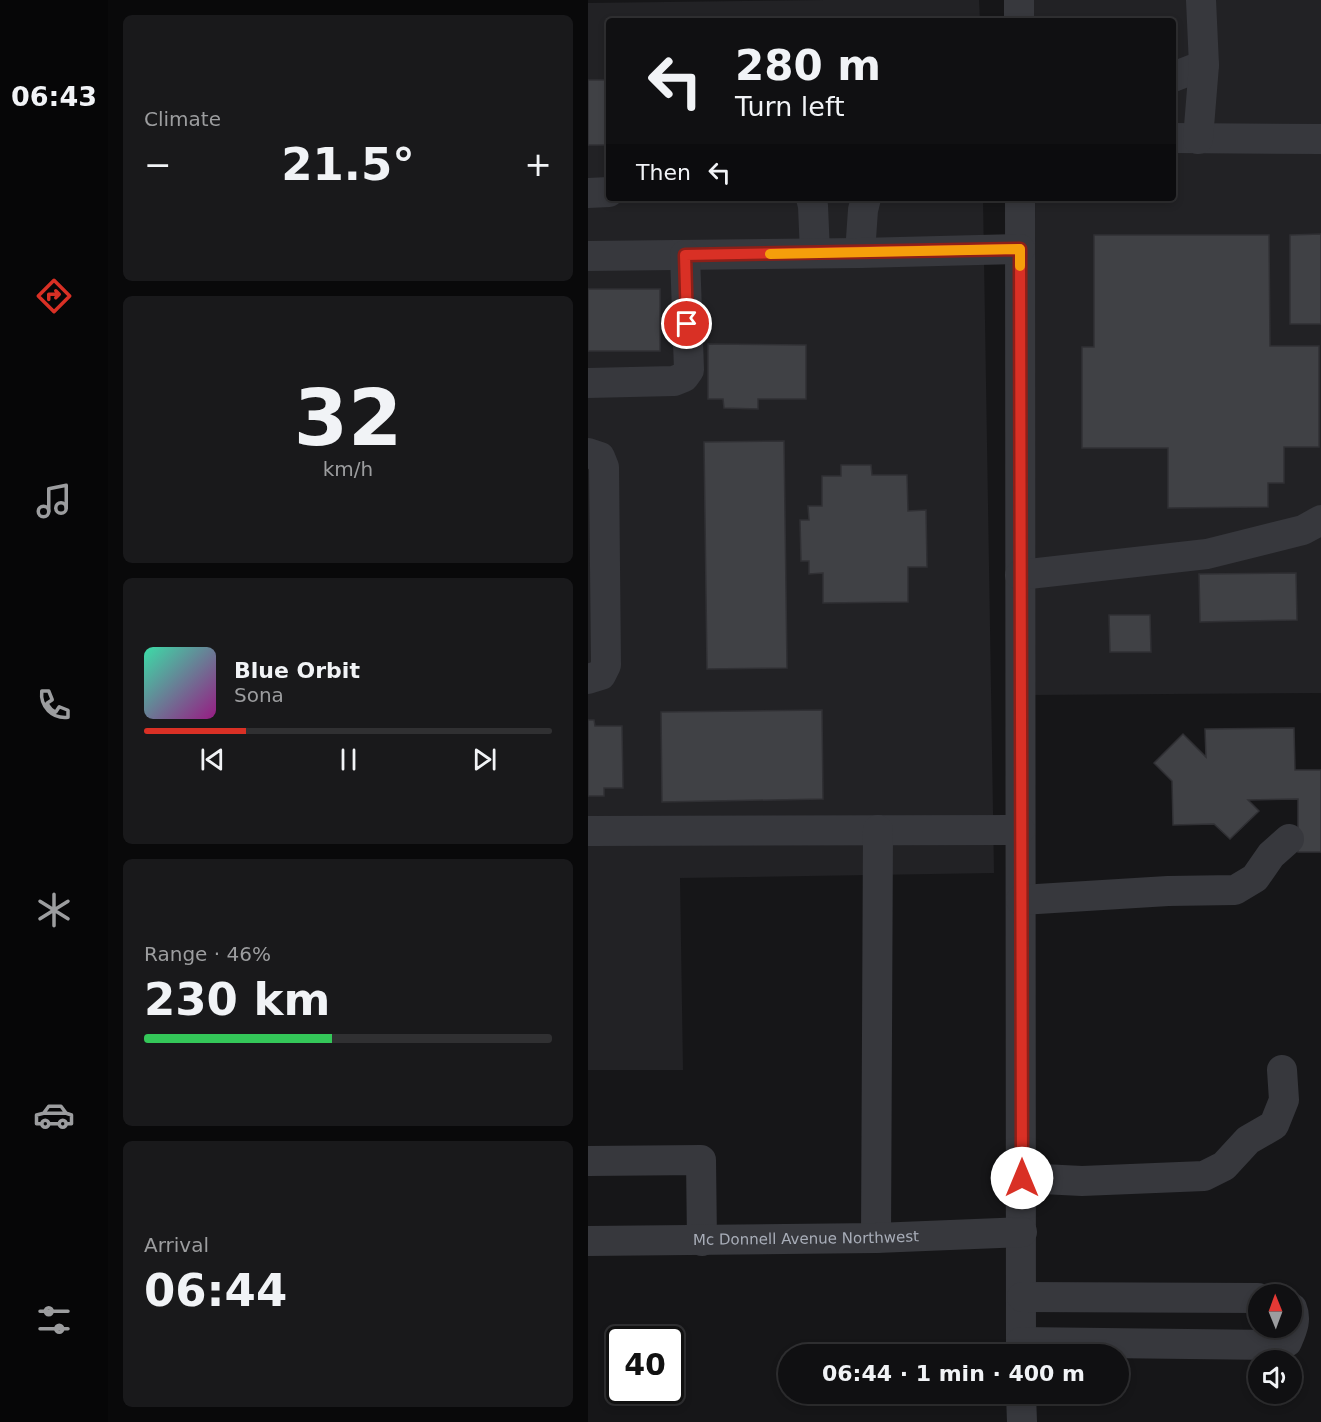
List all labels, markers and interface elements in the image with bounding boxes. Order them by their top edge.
text: 280 m [735,41,881,90]
icon: left [636,42,714,120]
text: 06:43 [11,81,97,112]
text: Turn left [735,91,845,122]
text: Climate [144,107,221,131]
text: 21.5° [281,138,415,191]
text: − [144,145,172,184]
text: + [524,145,552,184]
icon: left [703,156,736,189]
text: Then [636,160,691,185]
icon: directions [33,275,75,317]
pin [661,298,712,349]
icon: arrive [670,307,703,340]
text: 32 [294,373,402,463]
text: km/h [323,457,373,481]
icon: music [33,480,75,522]
text: Blue Orbit [234,658,360,683]
text: Sona [234,683,284,707]
icon: phone [33,684,75,726]
icon: previous [196,743,229,776]
icon: pause [332,743,365,776]
icon: next [468,743,501,776]
icon: climate [33,889,75,931]
text: Range · 46% [144,942,271,966]
text: 230 km [144,973,330,1026]
icon: car [33,1094,75,1136]
position arrow [990,1146,1054,1210]
street label: Mc Donnell Avenue Northwest [693,1227,919,1249]
text: Arrival [144,1233,209,1257]
text: 06:44 [144,1264,287,1317]
north arrow [1248,1284,1302,1338]
map controls [1248,1284,1302,1404]
icon: filters [33,1299,75,1341]
speed limit sign: 40 [606,1326,684,1404]
button: sound [1248,1350,1302,1404]
text: 06:44 · 1 min · 400 m [822,1361,1085,1386]

